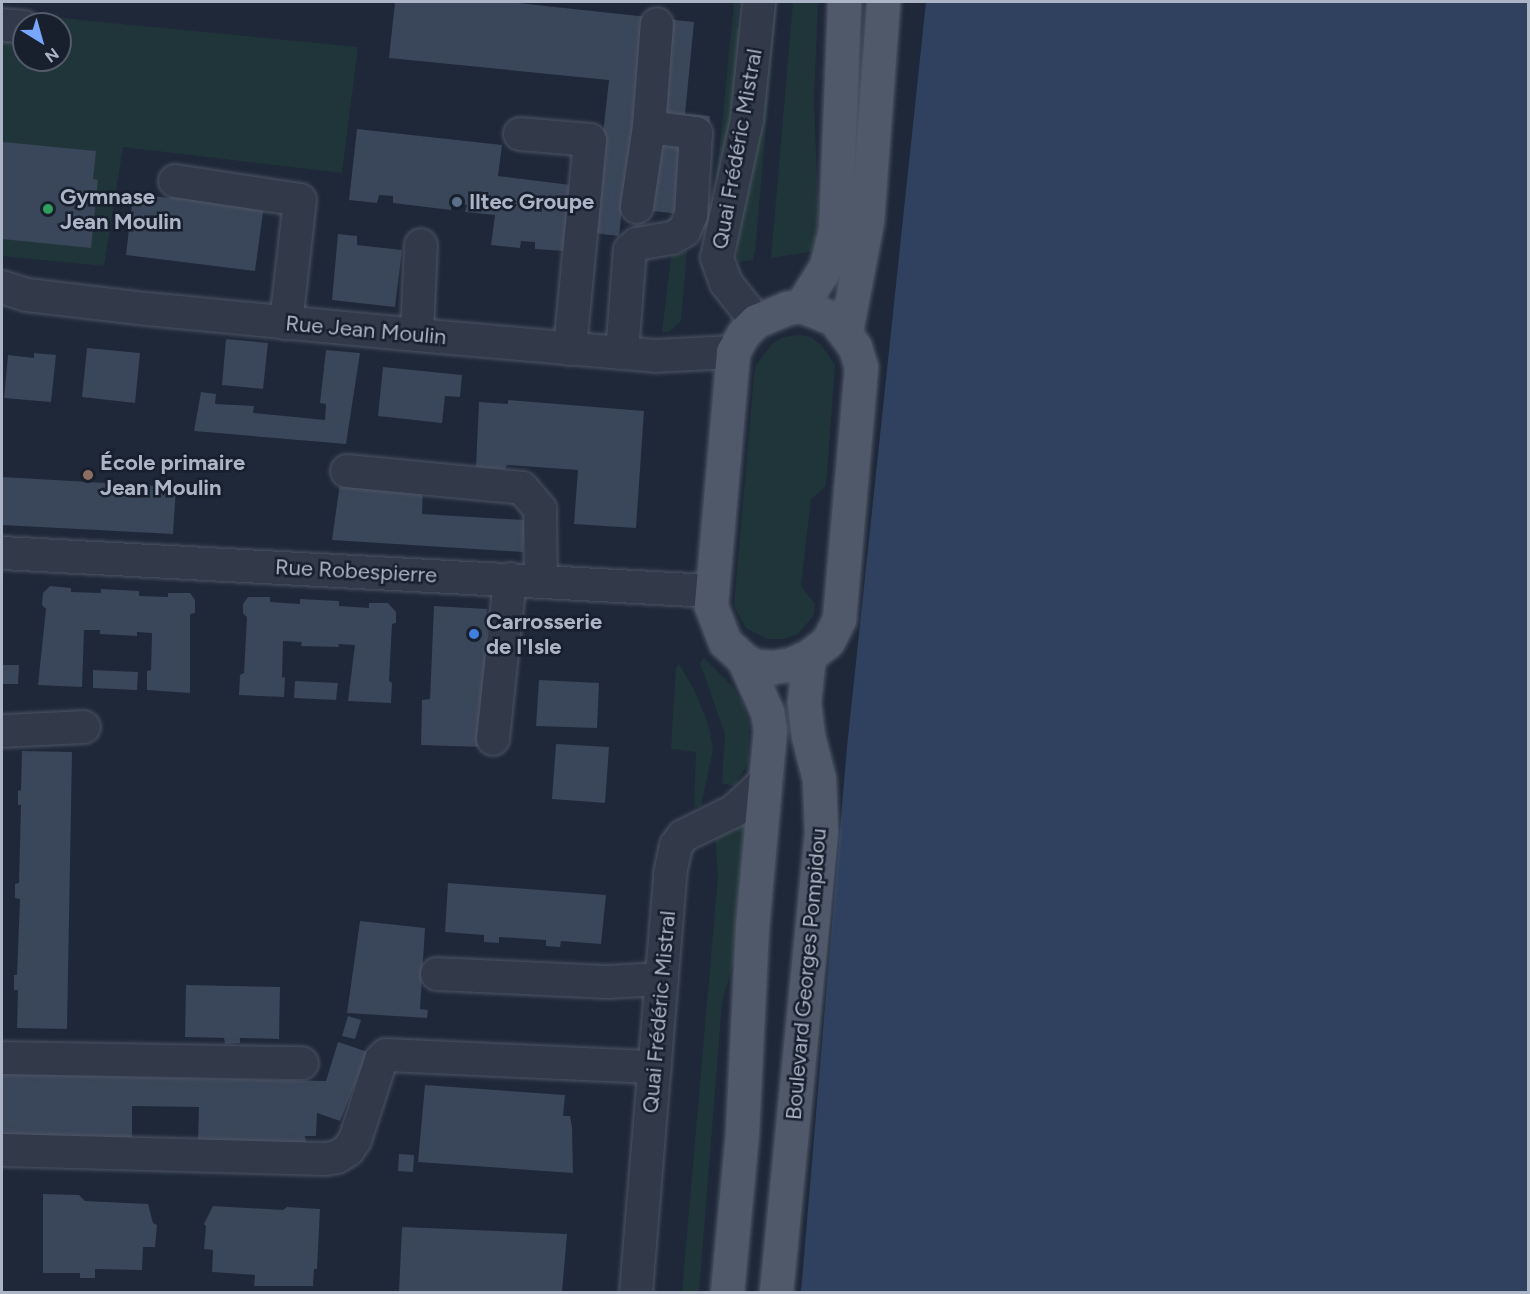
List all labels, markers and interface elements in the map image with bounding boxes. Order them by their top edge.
north arrow [12,12,72,72]
text: N [41,44,63,66]
street label: Quai Frédéric Mistral [706,47,768,251]
place label: Gymnase Jean Moulin [60,183,182,234]
place label: Iltec Groupe [469,189,594,215]
marker: Iltec Groupe [450,195,464,209]
marker: Gymnase Jean Moulin [41,202,55,216]
street label: Rue Jean Moulin [284,310,448,350]
place label: École primaire Jean Moulin [100,449,245,500]
marker: École primaire Jean Moulin [81,468,95,482]
street label: Rue Robespierre [274,554,438,588]
place label: Carrosserie de l'Isle [486,608,602,660]
marker: Carrosserie de l'Isle [467,627,481,641]
street label: Boulevard Georges Pompidou [780,827,832,1121]
street label: Quai Frédéric Mistral [637,910,681,1114]

